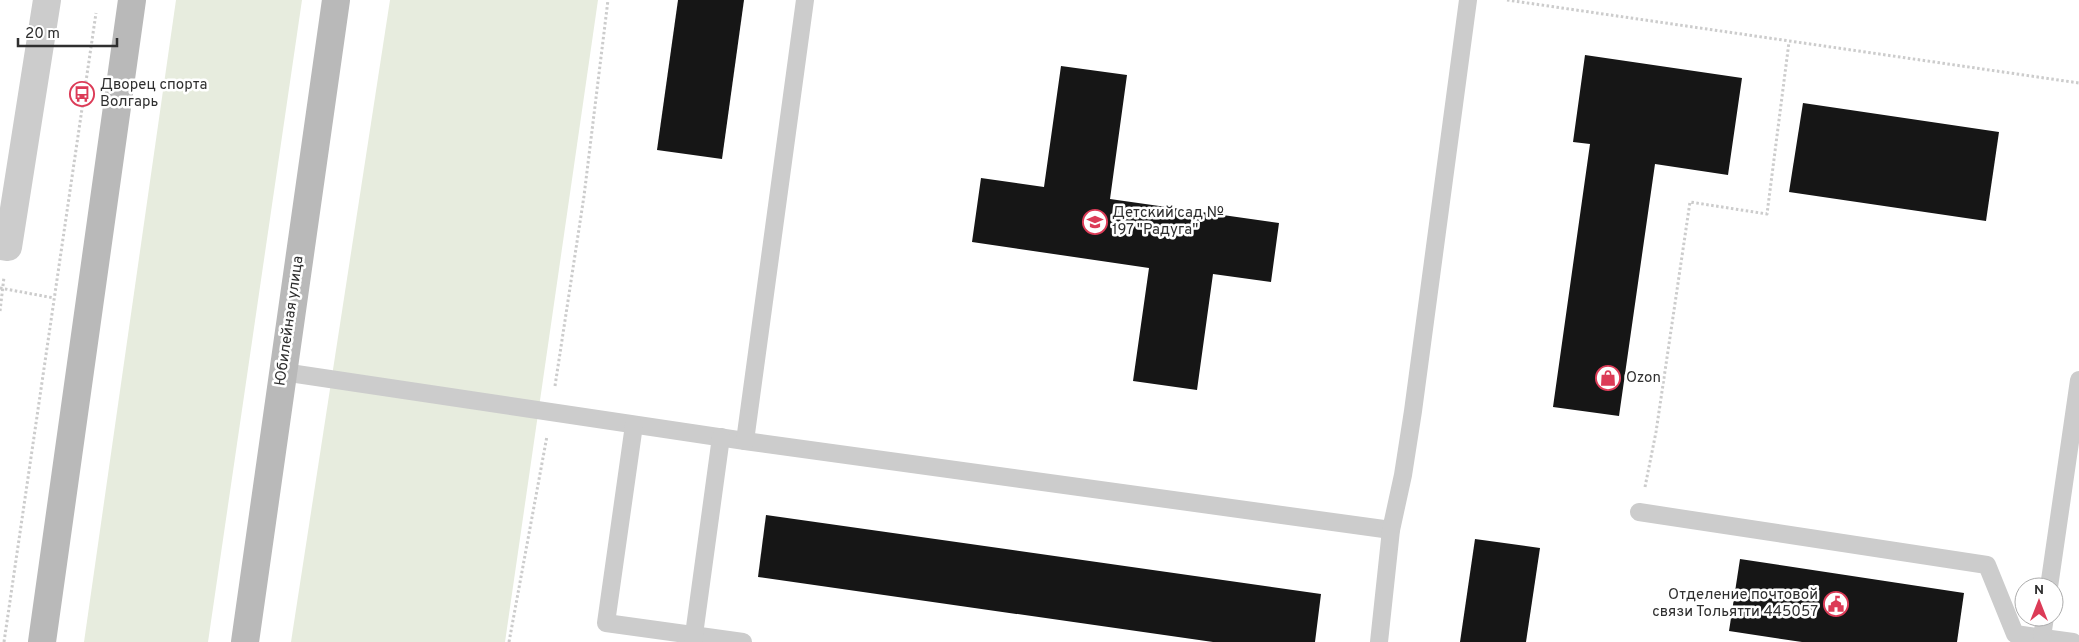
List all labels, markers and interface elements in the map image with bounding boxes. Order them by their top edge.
scale bar [18,15,116,47]
text: 20 m [25,25,60,44]
place label: Дворец спорта Волгарь [100,76,207,112]
bus stop icon: Дворец спорта Волгарь [69,81,95,107]
place label: Детский сад № 197 "Радуга" [1112,204,1224,240]
school or university icon: Детский сад № 197 "Радуга" [1082,209,1108,235]
street label: Юбилейная улица [271,255,309,387]
shop icon: Ozon [1595,365,1621,391]
place label: Ozon [1626,369,1661,388]
north arrow [2014,577,2064,627]
text: N [2034,582,2044,599]
place label: Отделение почтовой связи Тольятти 445057 [1652,586,1818,622]
public building icon: Отделение почтовой связи Тольятти 445057 [1823,591,1849,617]

